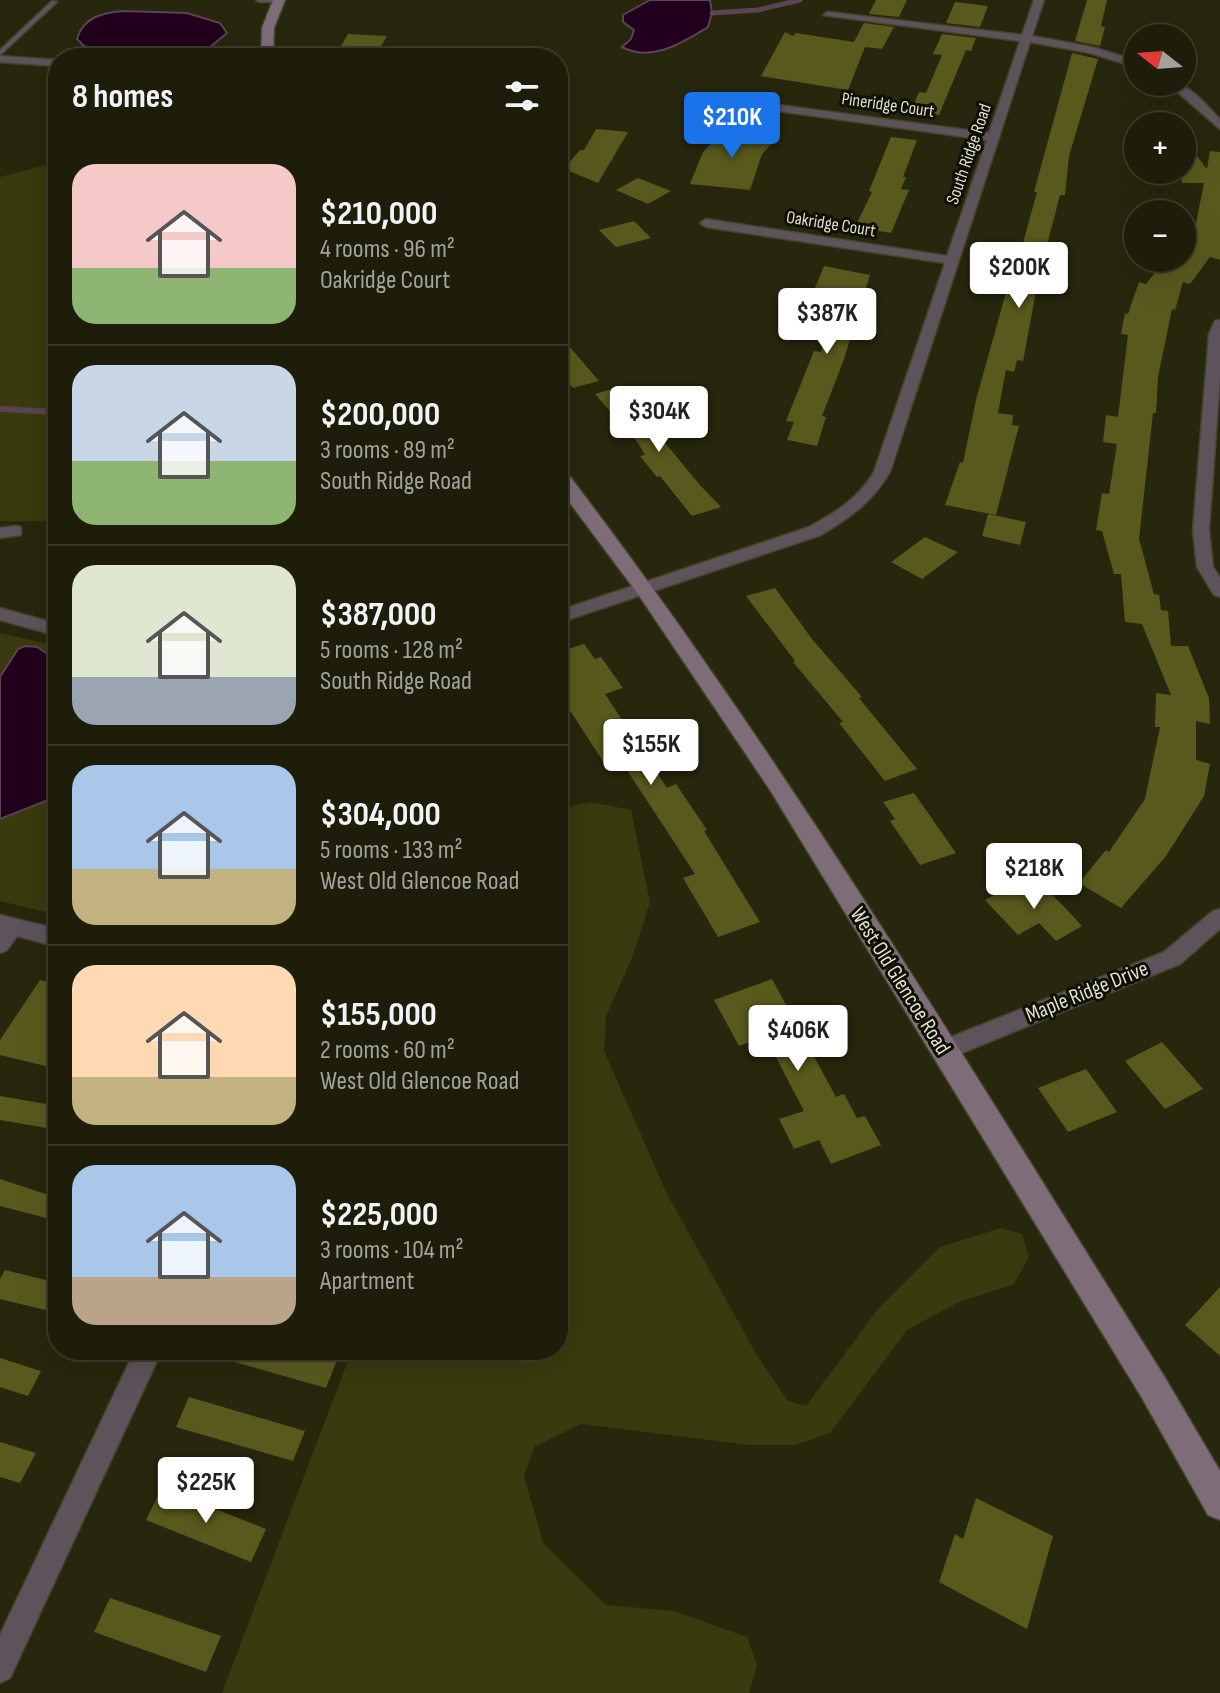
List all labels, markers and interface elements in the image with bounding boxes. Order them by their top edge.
north arrow [1124,24,1196,96]
map controls [1124,24,1196,272]
icon: filters [500,74,544,118]
text: 8 homes [72,76,173,117]
street label: Pineridge Court [840,88,936,122]
pin: $210K [676,92,788,160]
street label: South Ridge Road [942,101,996,207]
text: $210K [702,102,762,133]
button: + [1124,112,1196,184]
text: $210,000 [320,193,437,234]
icon: home [136,196,232,292]
button: − [1124,200,1196,272]
street label: Oakridge Court [785,207,878,242]
text: 4 rooms · 96 m² [320,234,455,265]
pin: $200K [963,242,1075,310]
text: $200K [988,252,1050,283]
text: Oakridge Court [320,265,450,296]
pin: $387K [771,288,883,356]
text: $387K [796,298,858,329]
pin: $304K [603,386,715,454]
text: $200,000 [320,394,440,435]
text: $304K [628,396,690,427]
icon: home [136,397,232,493]
text: 3 rooms · 89 m² [320,435,455,466]
text: South Ridge Road [320,466,472,497]
text: $387,000 [320,594,436,635]
icon: home [136,597,232,693]
text: 5 rooms · 128 m² [320,635,463,666]
text: South Ridge Road [320,666,472,697]
pin: $155K [595,719,707,787]
text: $155K [621,729,681,760]
text: $304,000 [320,794,441,835]
icon: home [136,797,232,893]
text: 5 rooms · 133 m² [320,835,462,866]
pin: $218K [978,843,1090,911]
text: $218K [1004,853,1064,884]
text: West Old Glencoe Road [320,866,519,897]
street label: West Old Glencoe Road [844,902,956,1060]
street label: Maple Ridge Drive [1022,955,1152,1029]
text: $155,000 [320,994,437,1035]
icon: home [136,997,232,1093]
pin: $406K [742,1005,854,1073]
text: $406K [767,1015,829,1046]
text: 2 rooms · 60 m² [320,1035,455,1066]
text: West Old Glencoe Road [320,1066,519,1097]
text: $225,000 [320,1194,438,1235]
icon: home [136,1197,232,1293]
text: 3 rooms · 104 m² [320,1235,464,1266]
text: Apartment [320,1266,414,1297]
pin: $225K [150,1457,262,1525]
text: $225K [176,1467,236,1498]

